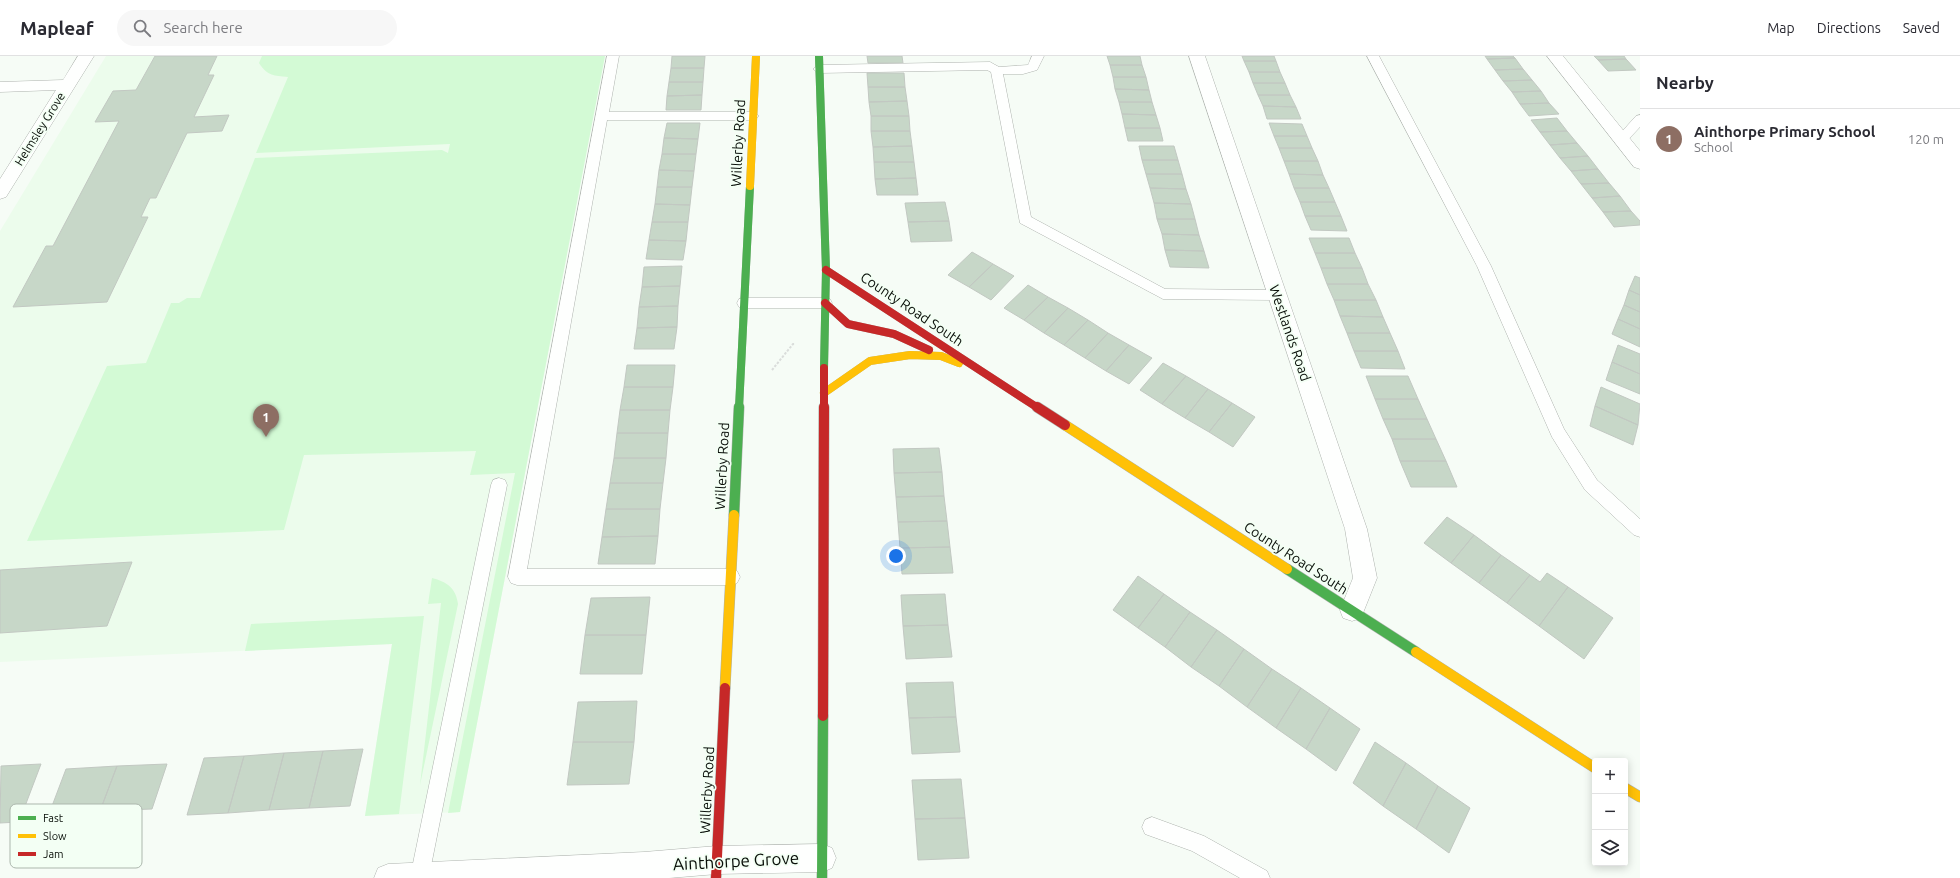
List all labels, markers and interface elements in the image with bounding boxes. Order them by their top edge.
search box [117,10,397,46]
text: Mapleaf [20,17,93,39]
icon: search [131,17,153,39]
text: Search here [163,19,243,36]
text: Map [1767,20,1795,36]
text: Directions [1817,20,1881,36]
text: Saved [1903,20,1940,36]
text: Nearby [1656,73,1714,92]
street label: Helmsley Grove [12,90,67,168]
street label: Willerby Road [728,99,748,187]
text: Ainthorpe Primary School [1694,123,1875,140]
text: 1 [1665,132,1673,146]
text: 120 m [1908,132,1944,146]
text: School [1694,140,1733,154]
street label: County Road South [857,269,967,349]
street label: Westlands Road [1266,283,1314,383]
pin: 1 [253,404,279,437]
street label: Willerby Road [712,422,732,510]
street label: County Road South [1241,518,1351,598]
your location [886,546,906,566]
street label: Willerby Road [697,746,717,834]
map controls [1592,758,1628,866]
button: + [1592,758,1628,794]
button: − [1592,794,1628,830]
legend [10,804,142,868]
text: Fast [43,812,64,824]
text: Slow [43,830,67,842]
button: layers [1592,830,1628,866]
text: Jam [43,848,64,860]
street label: Ainthorpe Grove [672,848,799,873]

